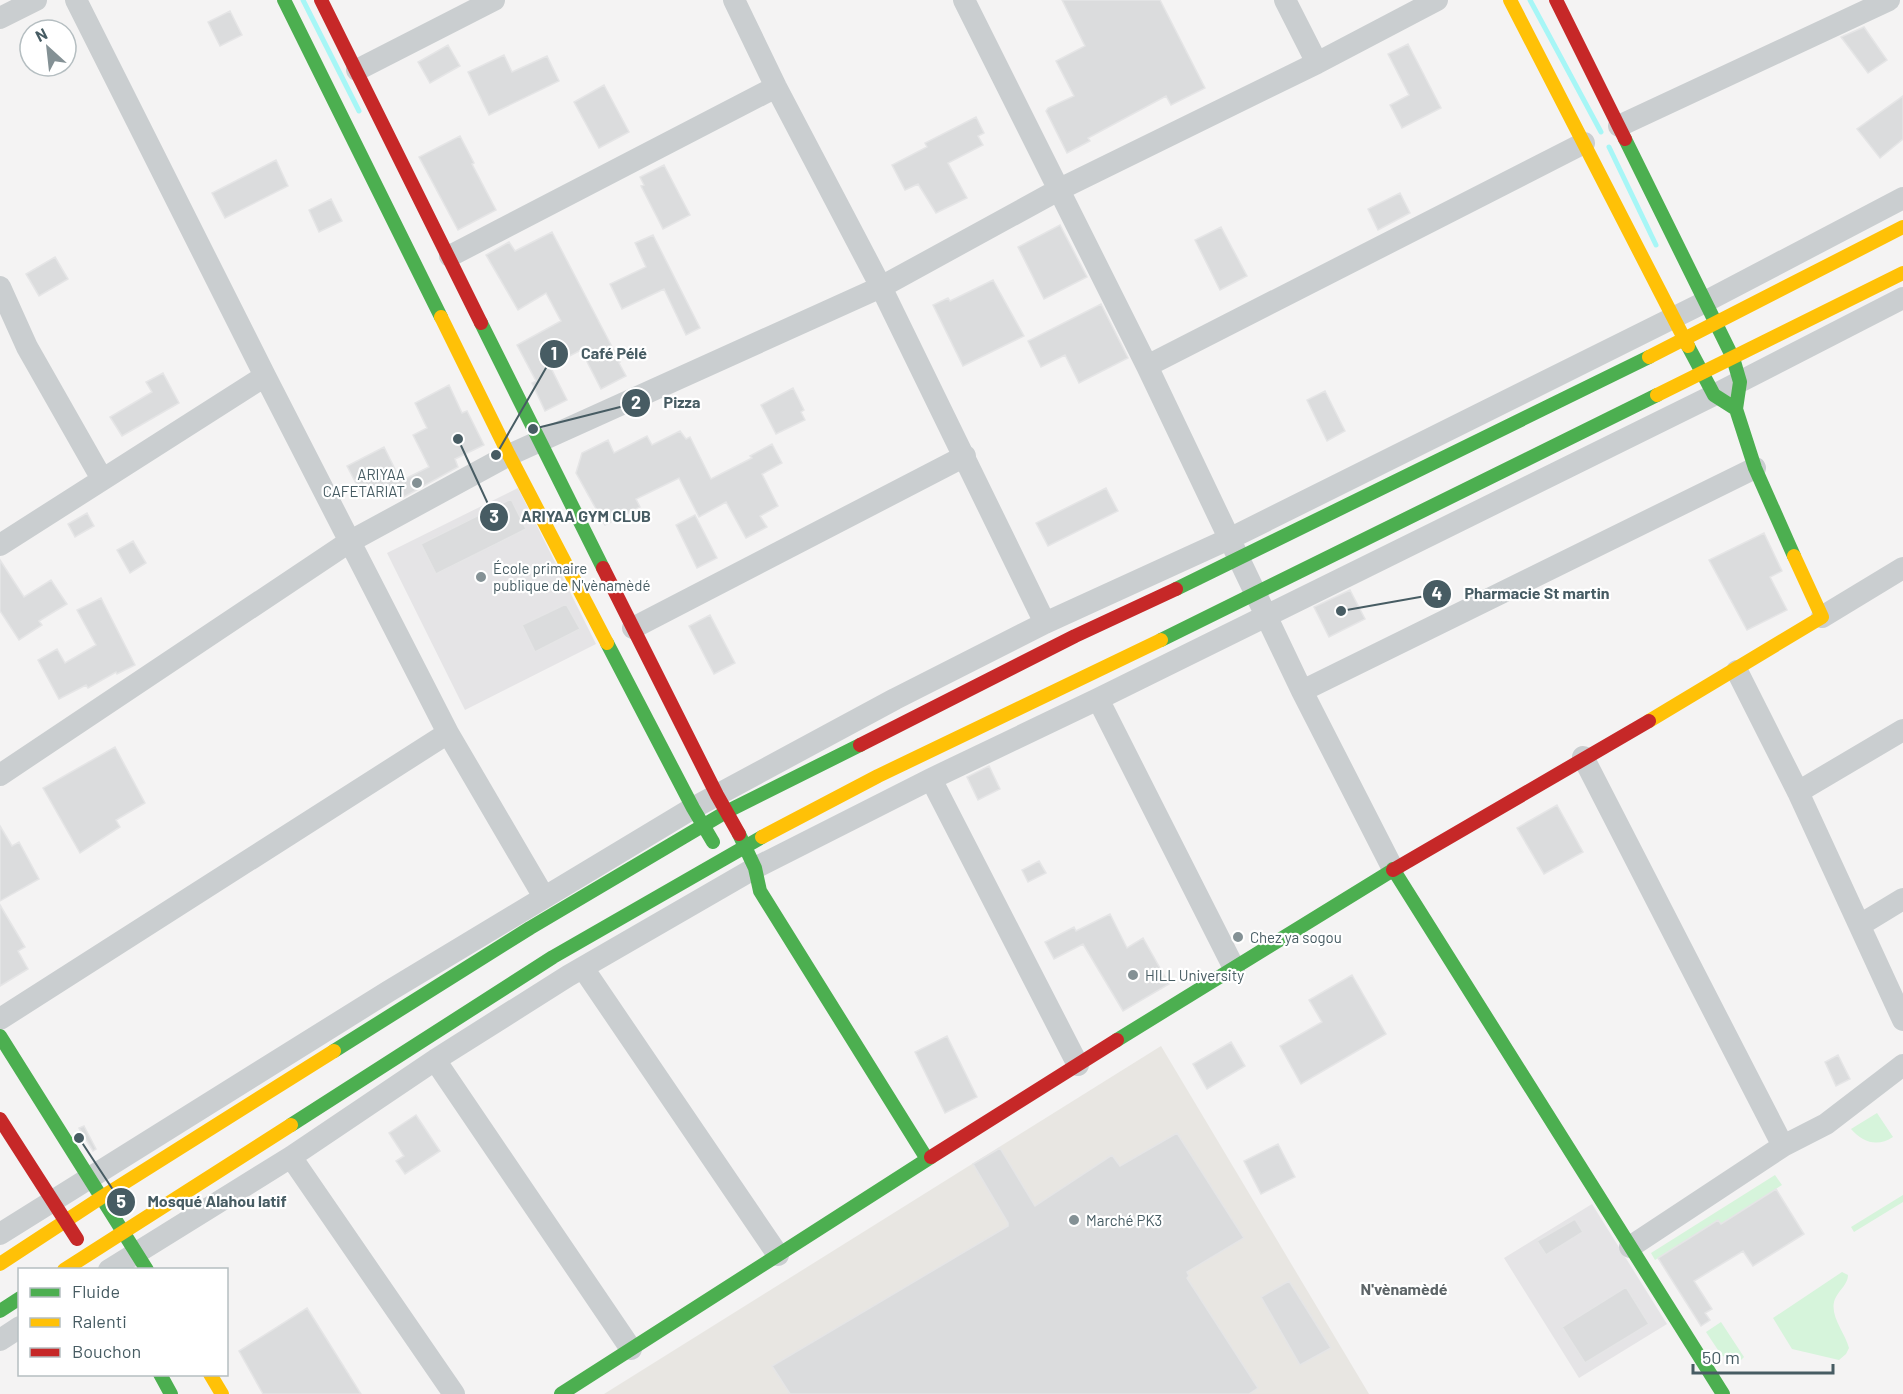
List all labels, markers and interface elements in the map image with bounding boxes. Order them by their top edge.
north arrow [18,18,78,78]
text: N [32,23,50,45]
callout: Café Pélé [539,337,659,371]
text: 1 [551,342,557,364]
text: Café Pélé [581,343,647,362]
callout: Pizza [621,386,712,420]
text: 2 [631,391,641,413]
text: Pizza [664,392,700,411]
place label: ARIYAA CAFETARIAT [323,465,405,500]
marker: ARIYAA CAFETARIAT [410,476,424,490]
callout: ARIYAA GYM CLUB [479,500,663,534]
text: 3 [489,505,499,527]
text: ARIYAA GYM CLUB [521,506,651,525]
place label: École primaire publique de N'vènamèdé [493,559,651,594]
marker: École primaire publique de N'vènamèdé [474,570,488,584]
callout: Pharmacie St martin [1422,577,1621,611]
text: 4 [1432,582,1443,604]
text: Pharmacie St martin [1464,583,1610,602]
place label: Chez ya sogou [1250,928,1342,946]
marker: Chez ya sogou [1231,930,1245,944]
place label: HILL University [1145,966,1244,984]
marker: HILL University [1126,968,1140,982]
callout: Mosqué Alahou latif [106,1185,299,1219]
text: 5 [116,1190,126,1212]
text: Mosqué Alahou latif [147,1191,287,1210]
place label: Marché PK3 [1086,1211,1162,1229]
marker: Marché PK3 [1067,1213,1081,1227]
legend [18,1268,228,1376]
district label: N'vènamèdé [1361,1279,1448,1298]
text: Fluide [72,1280,120,1302]
text: Ralenti [72,1310,127,1332]
scale bar [1693,1337,1832,1375]
text: Bouchon [72,1340,141,1362]
text: 50 m [1702,1346,1740,1368]

